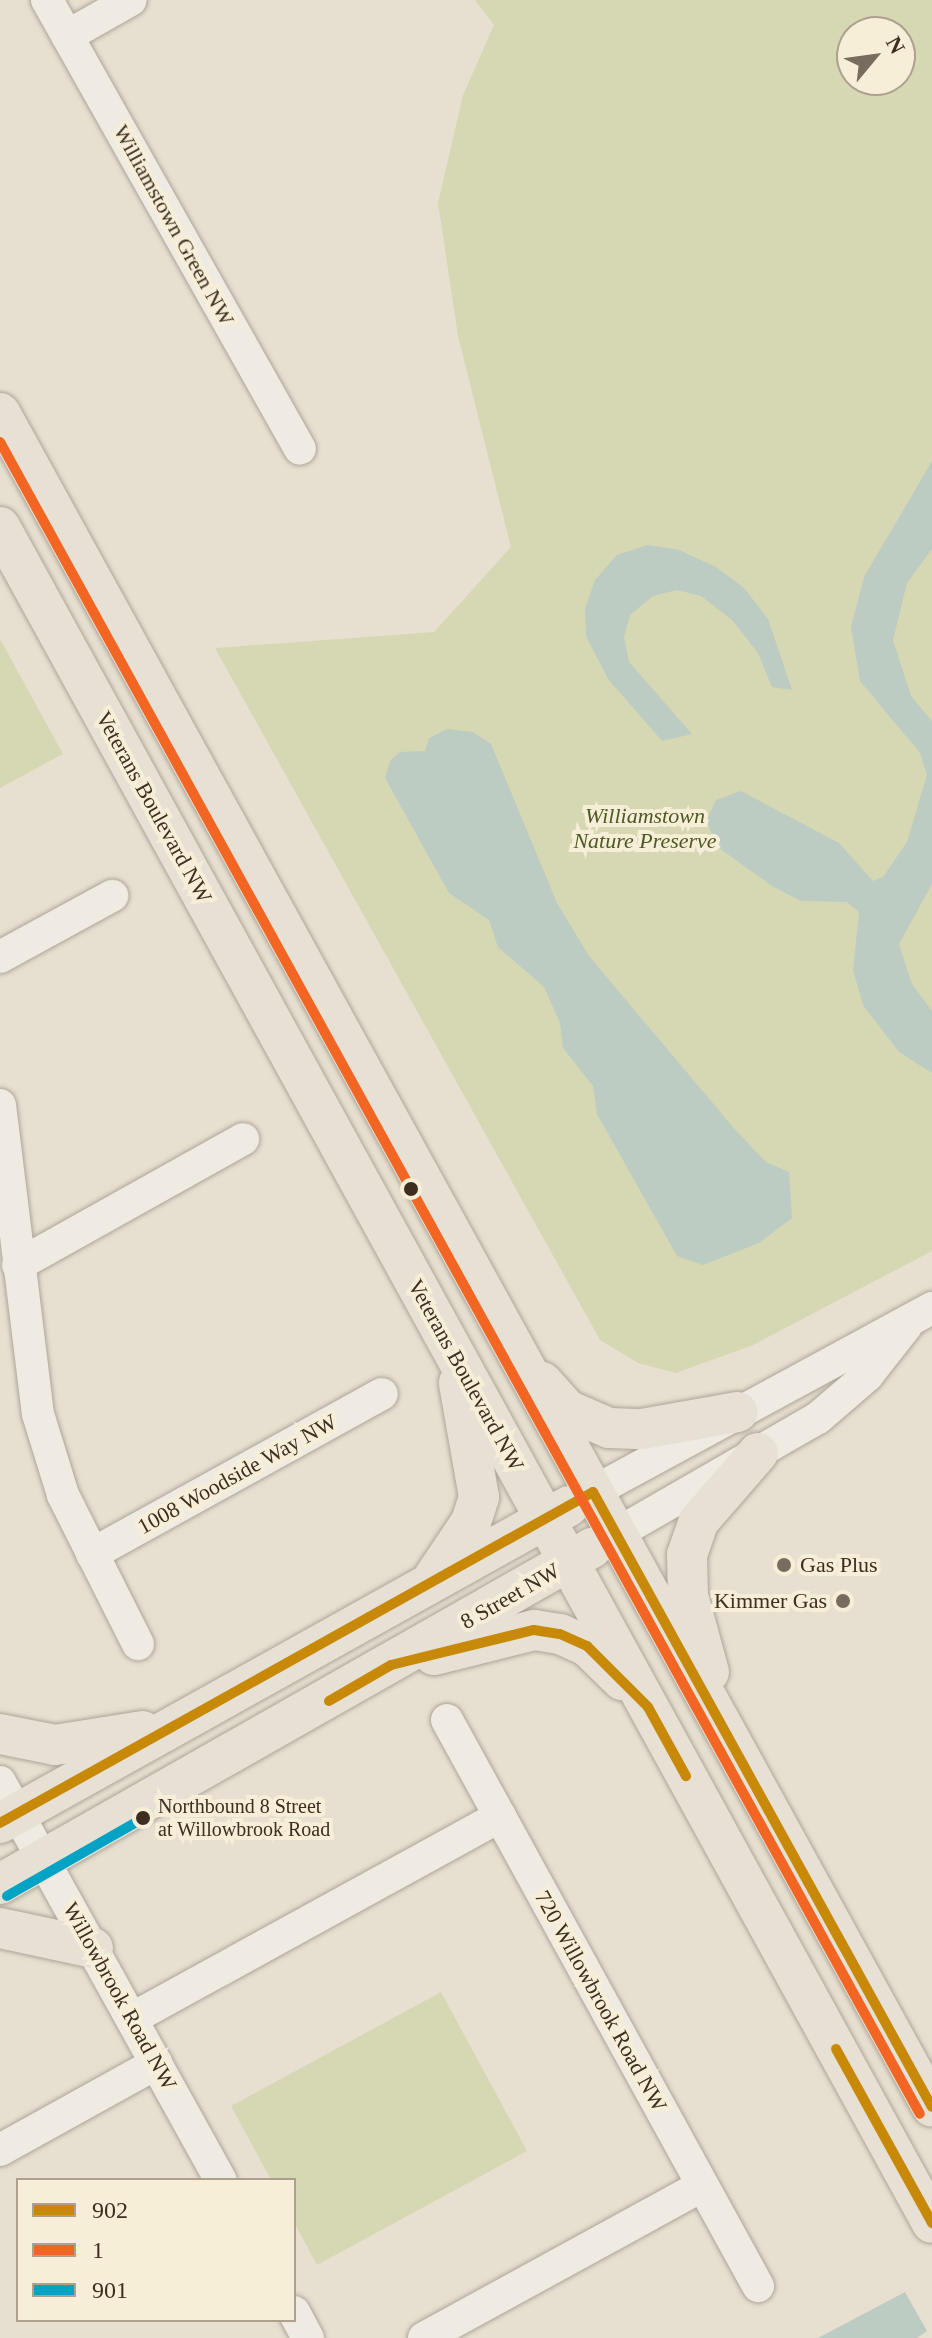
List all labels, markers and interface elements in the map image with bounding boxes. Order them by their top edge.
north arrow [836,16,916,96]
text: N [881,32,910,58]
street label: Williamstown Green NW [108,120,240,330]
street label: Veterans Boulevard NW [90,707,218,907]
park label: Williamstown Nature Preserve [573,802,717,854]
unlabelled marker [403,1181,419,1197]
street label: Veterans Boulevard NW [402,1275,530,1475]
street label: 1008 Woodside Way NW [132,1408,342,1540]
place label: Gas Plus [800,1552,878,1578]
marker: Gas Plus [775,1556,793,1574]
street label: 8 Street NW [456,1557,564,1635]
place label: Kimmer Gas [714,1588,827,1614]
marker: Kimmer Gas [834,1592,852,1610]
place label: Northbound 8 Street at Willowbrook Road [158,1794,330,1841]
marker: Northbound 8 Street at Willowbrook Road [135,1810,151,1826]
street label: 720 Willowbrook Road NW [529,1886,673,2116]
street label: Willowbrook Road NW [57,1898,183,2094]
legend [16,2178,296,2322]
text: 902 [92,2197,128,2223]
text: 1 [92,2237,104,2263]
text: 901 [92,2277,128,2303]

